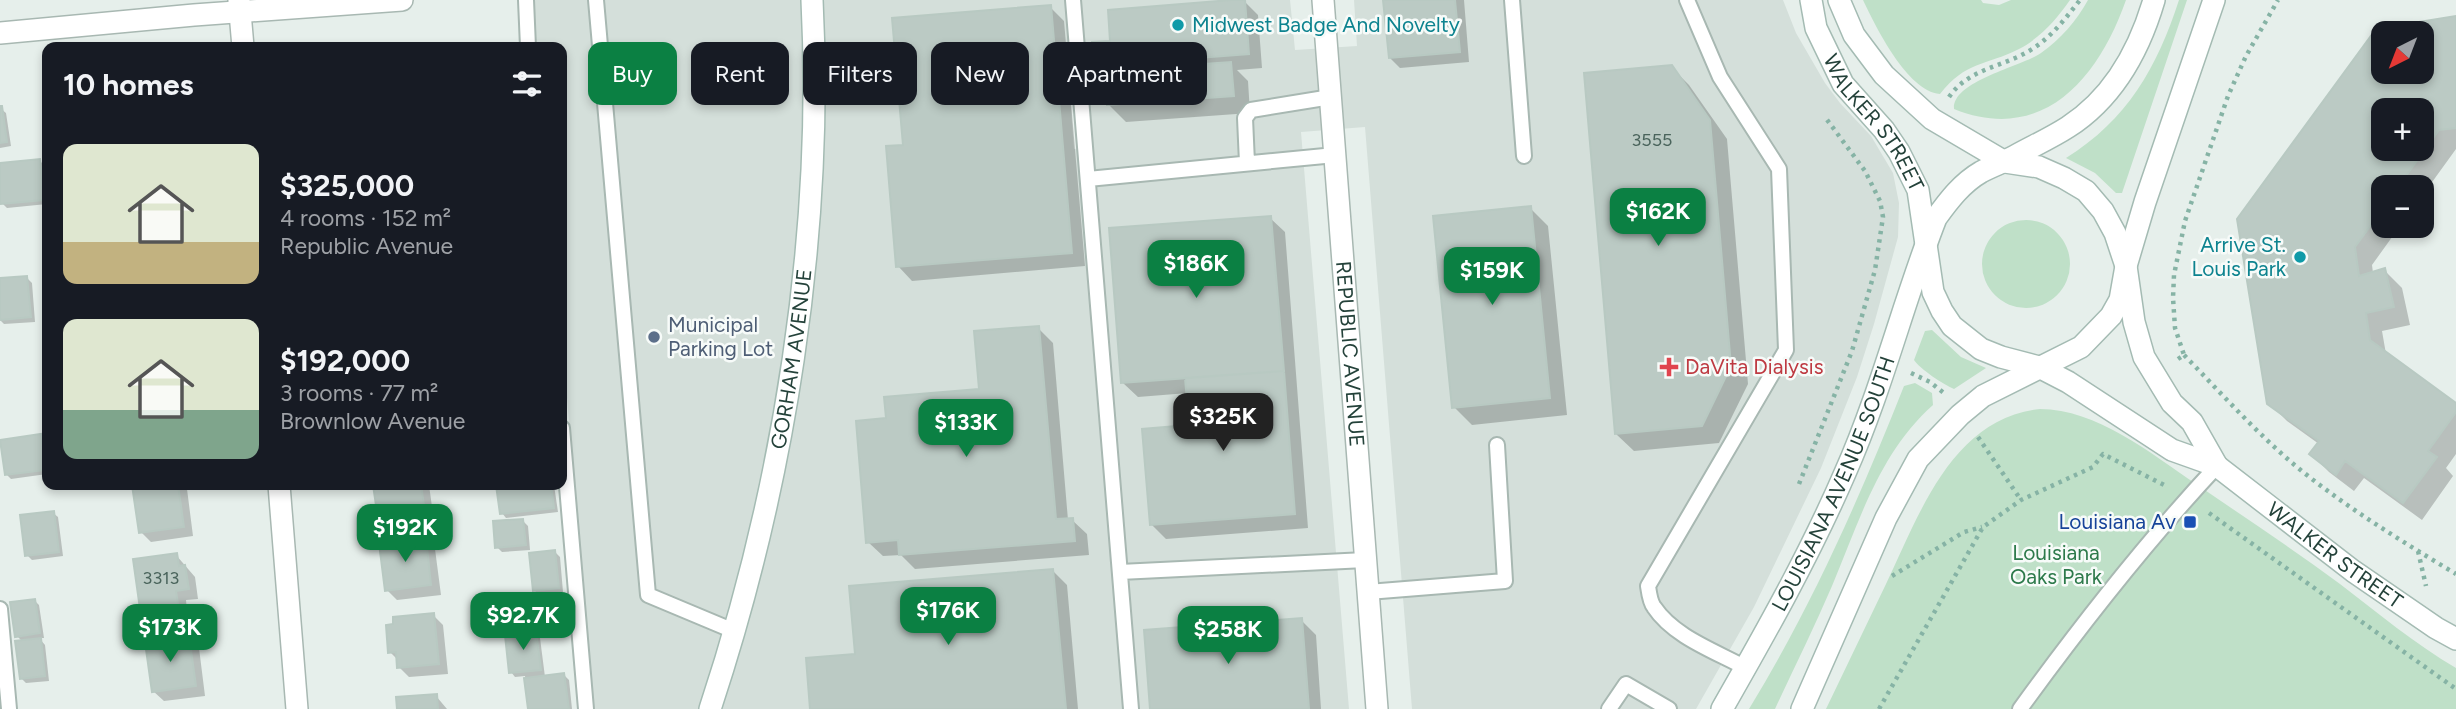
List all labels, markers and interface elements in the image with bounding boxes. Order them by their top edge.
place label: Midwest Badge And Novelty [1192,12,1460,37]
marker: Midwest Badge And Novelty [1170,17,1186,33]
north arrow [2371,21,2434,84]
map controls [2371,21,2434,238]
chip: Buy [588,42,677,105]
chip: Rent [691,42,789,105]
chip: Filters [803,42,917,105]
chip: New [931,42,1029,105]
chip: Apartment [1043,42,1207,105]
street label: WALKER STREET [1818,50,1930,196]
icon: filters [508,65,546,103]
text: 10 homes [63,66,194,103]
button: + [2371,98,2434,161]
house number: 3555 [1632,129,1672,151]
text: $325,000 [280,167,414,204]
icon: home [119,172,203,256]
button: − [2371,175,2434,238]
pin: $162K [1609,188,1707,248]
text: $162K [1626,197,1690,225]
text: 4 rooms · 152 m² [280,204,451,232]
text: Republic Avenue [280,232,453,260]
place label: Arrive St. Louis Park [2191,232,2287,281]
pin: $186K [1147,240,1245,300]
pin: $159K [1443,247,1541,307]
text: $186K [1163,249,1229,277]
marker: Arrive St. Louis Park [2292,249,2308,265]
text: $159K [1460,256,1524,284]
street label: REPUBLIC AVENUE [1331,260,1370,448]
street label: GORHAM AVENUE [765,267,816,451]
place label: Municipal Parking Lot [668,312,773,361]
marker: Municipal Parking Lot [646,329,662,345]
text: $192,000 [280,342,410,379]
icon: home [119,347,203,431]
street label: LOUISIANA AVENUE SOUTH [1766,353,1900,615]
place label: DaVita Dialysis [1685,354,1824,379]
marker: DaVita Dialysis [1659,357,1679,377]
text: 3 rooms · 77 m² [280,379,438,407]
pin: $325K [1174,393,1272,453]
pin: $133K [917,400,1015,459]
text: $325K [1189,402,1257,430]
text: Brownlow Avenue [280,407,465,435]
text: $133K [934,408,998,436]
street label: WALKER STREET [2263,497,2408,614]
pin: $192K [356,504,454,564]
place label: Louisiana Av [2058,509,2176,534]
text: $192K [373,513,437,541]
marker: Louisiana Av [2182,514,2198,530]
park label: Louisiana Oaks Park [2010,540,2103,589]
house number: 3313 [143,567,179,589]
pin: $176K [899,588,997,647]
pin: $92.7K [466,592,580,652]
text: $176K [916,596,980,624]
text: $92.7K [486,601,560,629]
pin: $173K [121,604,219,664]
pin: $258K [1179,606,1277,666]
text: $173K [138,613,202,641]
text: $258K [1194,615,1262,643]

